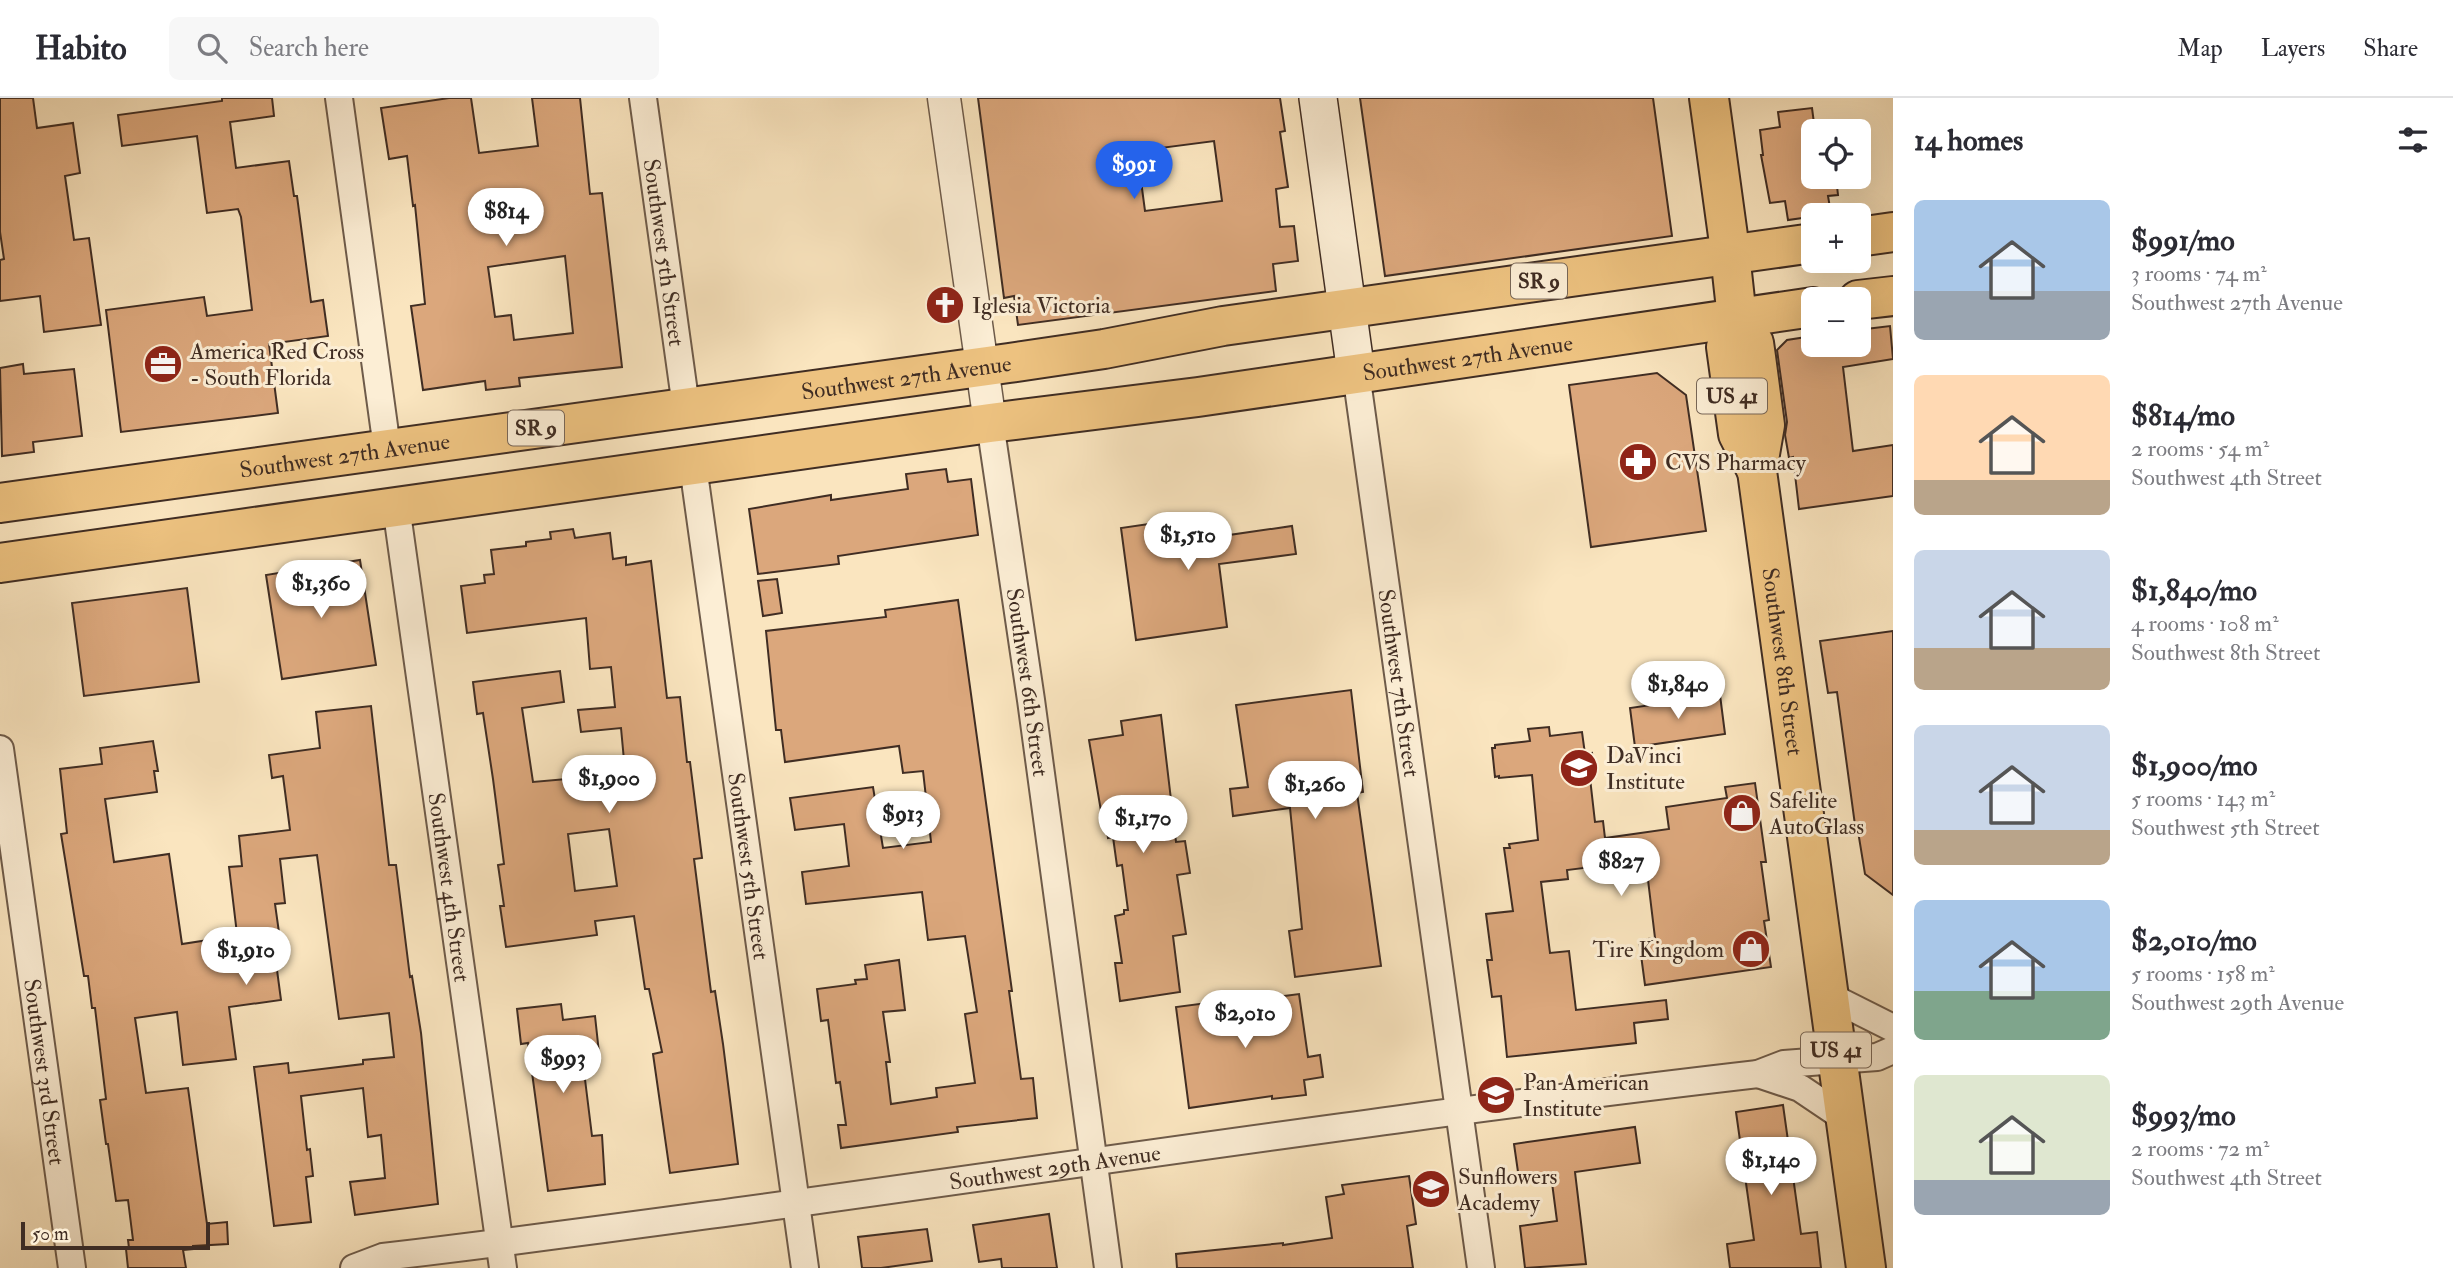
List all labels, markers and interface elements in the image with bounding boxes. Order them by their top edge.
search box [169,17,659,80]
text: Habito [35,28,127,69]
icon: search [193,29,231,67]
text: Search here [249,32,369,64]
text: Map [2178,33,2223,64]
text: Layers [2261,33,2325,64]
text: Share [2363,33,2418,64]
map controls [1801,119,1871,357]
button: locate [1801,119,1871,189]
icon: filters [2394,121,2432,159]
text: 14 homes [1914,122,2023,159]
pin: $991 [1093,141,1175,201]
text: $991 [1112,149,1156,178]
street label: Southwest 5th Street [637,157,691,348]
pin: $814 [465,188,547,248]
text: $814 [484,196,528,225]
button: + [1801,203,1871,273]
text: $991/mo [2131,222,2235,259]
icon: home [1970,228,2054,312]
text: 3 rooms · 74 m² [2131,259,2267,288]
road number: SR 9 [1511,264,1567,298]
church icon: Iglesia Victoria [924,284,966,326]
button: − [1801,287,1871,357]
text: Southwest 27th Avenue [2131,288,2343,317]
place label: Iglesia Victoria [972,291,1111,320]
street label: Southwest 27th Avenue [1361,328,1575,388]
place label: America Red Cross - South Florida [189,337,364,392]
office icon: America Red Cross - South Florida [142,343,184,385]
street label: Southwest 27th Avenue [799,349,1014,407]
road number: US 41 [1697,378,1767,414]
text: $814/mo [2131,397,2235,434]
icon: home [1970,403,2054,487]
road number: SR 9 [508,410,564,446]
street label: Southwest 27th Avenue [238,427,452,485]
text: 2 rooms · 54 m² [2131,434,2269,463]
pharmacy icon: CVS Pharmacy [1617,441,1659,483]
place label: CVS Pharmacy [1665,448,1807,477]
text: Southwest 4th Street [2131,463,2322,492]
pin: $1,510 [1131,512,1245,572]
text: $1,510 [1160,520,1216,549]
pin: $1,360 [264,560,378,620]
street label: Southwest 8th Street [1755,566,1810,757]
text: $1,360 [292,568,350,597]
text: $1,840/mo [2131,572,2257,609]
icon: home [1970,578,2054,662]
street label: Southwest 6th Street [1000,586,1055,778]
street label: Southwest 7th Street [1371,587,1426,779]
text: 4 rooms · 108 m² [2131,609,2279,638]
text: Southwest 8th Street [2131,638,2320,667]
pin: $1,840 [1621,662,1735,721]
text: $1,840 [1647,669,1709,698]
place label: DaVinci Institute [1606,741,1685,796]
school or university icon: DaVinci Institute [1558,747,1600,789]
text: $1,900/mo [2131,747,2257,784]
icon: home [1970,753,2054,837]
pin: $1,900 [552,756,666,815]
pin: $1,260 [1258,762,1372,821]
text: $1,900 [578,763,640,792]
text: $1,260 [1284,769,1346,798]
street label: Southwest 5th Street [721,771,776,962]
text: 5 rooms · 143 m² [2131,784,2275,813]
place label: Safelite AutoGlass [1768,786,1864,841]
street label: Southwest 4th Street [421,791,477,984]
pin: $913 [862,792,944,851]
shop icon: Safelite AutoGlass [1721,792,1763,834]
pin: $1,170 [1086,796,1200,855]
text: $913 [882,799,924,828]
text: $1,170 [1114,803,1172,832]
text: Southwest 5th Street [2131,813,2320,842]
pin: $827 [1580,838,1662,898]
text: $827 [1598,846,1644,875]
text: $2,010/mo [2131,922,2257,959]
pin: $1,910 [189,928,303,987]
shop icon: Tire Kingdom [1730,928,1772,970]
icon: home [1970,928,2054,1012]
text: $1,910 [217,935,275,964]
place label: Tire Kingdom [1593,935,1724,964]
text: 5 rooms · 158 m² [2131,959,2275,988]
street label: Southwest 3rd Street [17,977,72,1167]
text: Southwest 29th Avenue [2131,988,2344,1017]
pin: $2,010 [1188,990,1302,1050]
text: $2,010 [1214,998,1276,1027]
road number: US 41 [1801,1032,1871,1068]
pin: $993 [522,1035,604,1095]
text: $993 [540,1043,586,1072]
place label: Pan American Institute [1523,1068,1649,1123]
school or university icon: Pan American Institute [1475,1074,1517,1116]
text: $993/mo [2131,1097,2236,1134]
icon: home [1970,1103,2054,1187]
text: 2 rooms · 72 m² [2131,1134,2269,1163]
street label: Southwest 29th Avenue [947,1138,1163,1197]
pin: $1,140 [1714,1138,1828,1197]
text: $1,140 [1741,1145,1801,1174]
place label: Sunflowers Academy [1457,1162,1558,1217]
text: Southwest 4th Street [2131,1163,2322,1192]
school or university icon: Sunflowers Academy [1410,1168,1452,1210]
scale bar [21,1219,210,1251]
text: 50 m [32,1222,69,1246]

